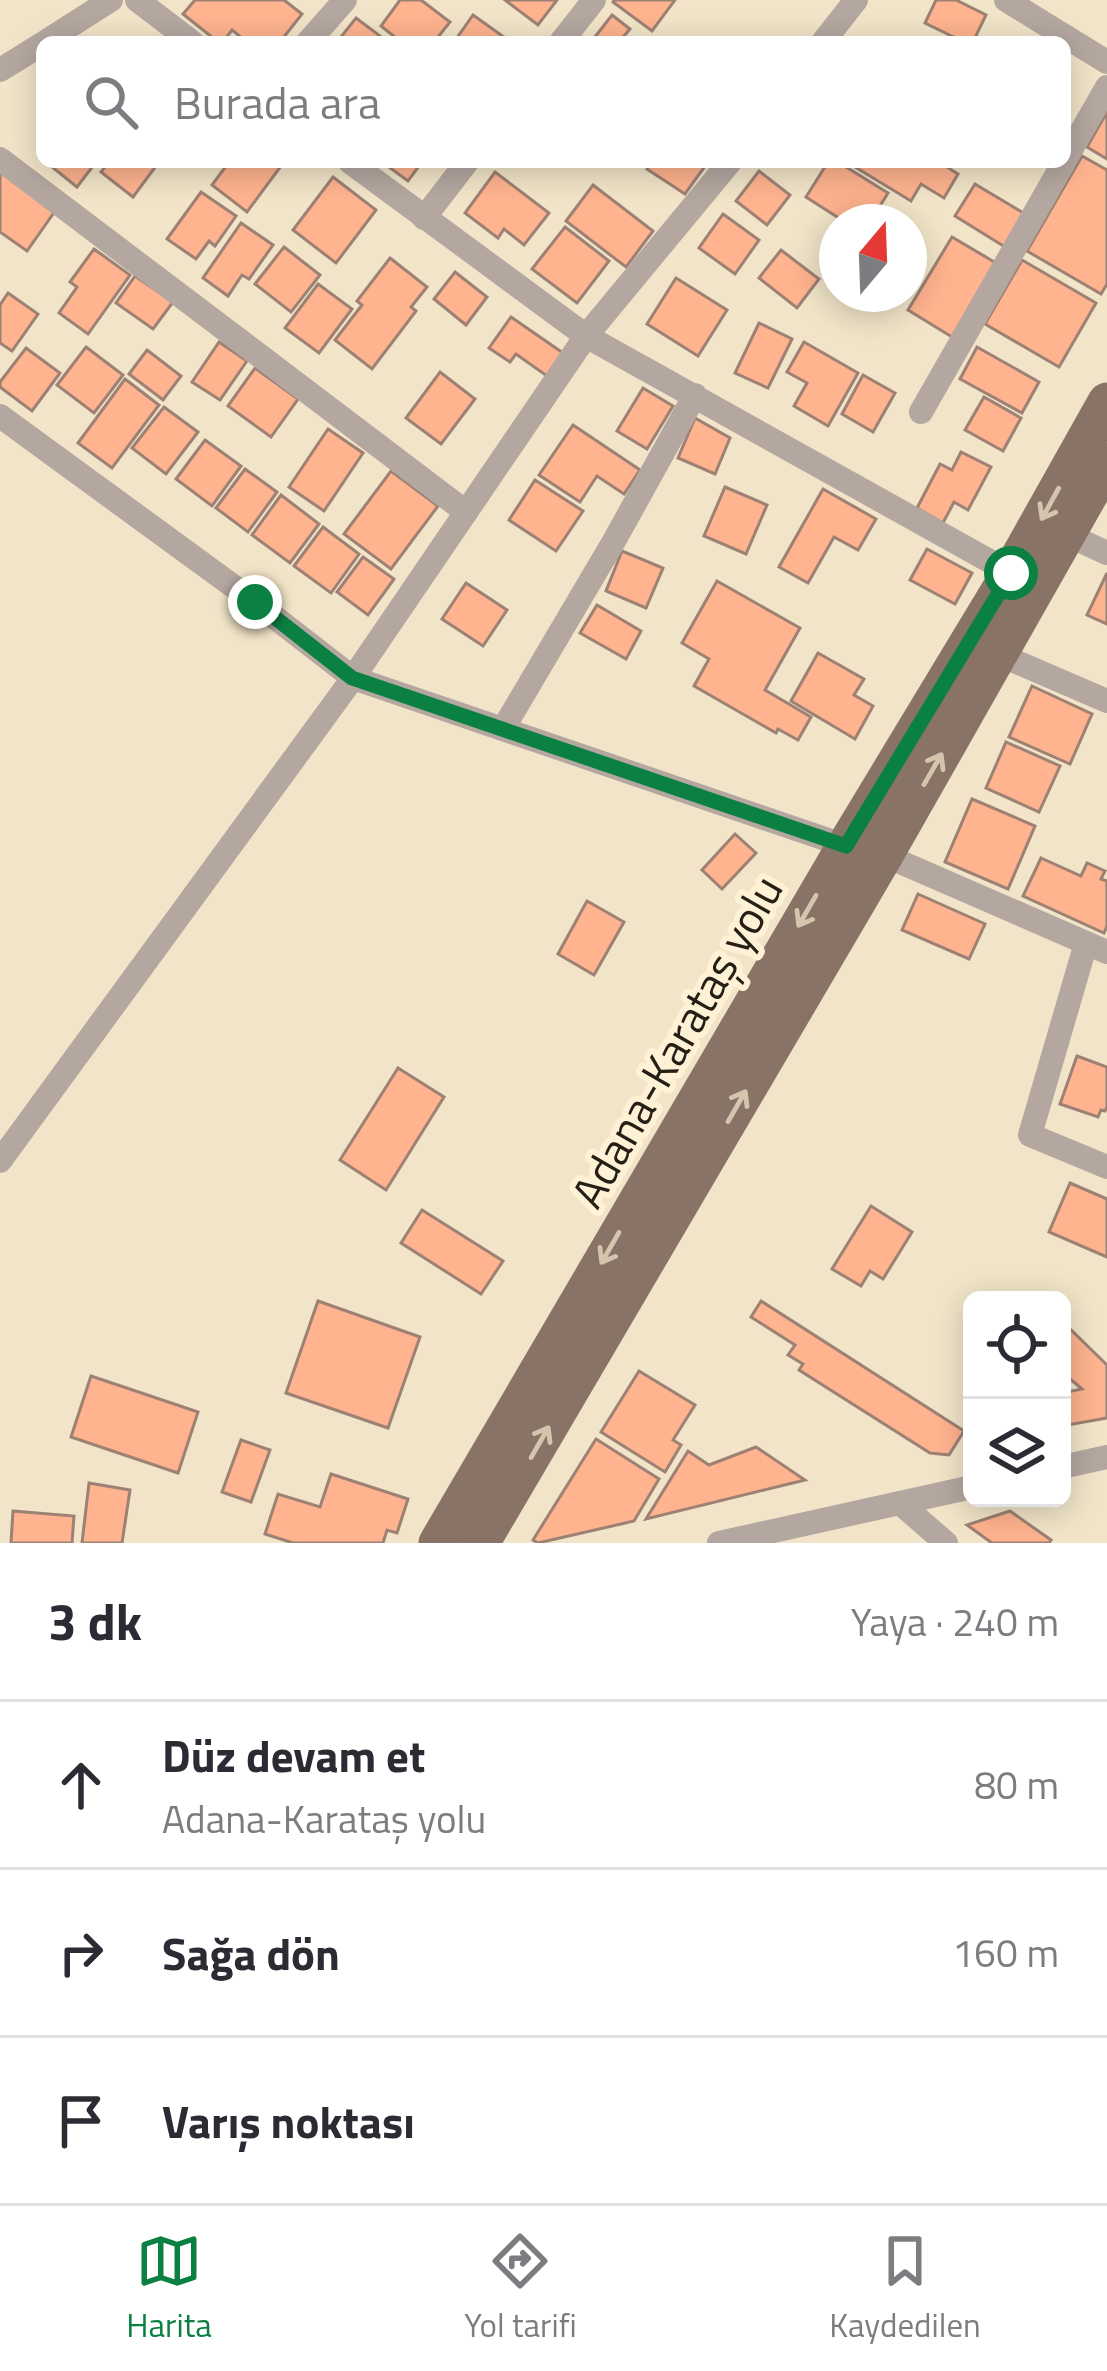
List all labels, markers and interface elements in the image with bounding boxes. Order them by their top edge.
search box [36,36,1071,168]
text: Burada ara [174,68,381,136]
icon: search [78,69,144,135]
north arrow [819,204,927,312]
one-way arrow [1037,486,1061,521]
route start [984,546,1038,600]
route end [228,575,282,629]
one-way arrow [922,752,946,787]
street label: Adana-Karataş yolu [553,862,799,1220]
one-way arrow [795,893,819,928]
one-way arrow [725,1090,749,1124]
one-way arrow [597,1230,621,1265]
map controls [963,1291,1071,1507]
button: locate [963,1291,1071,1399]
button: layers [963,1399,1071,1507]
one-way arrow [528,1425,552,1460]
text: 3 dk [48,1582,142,1660]
text: Yaya · 240 m [851,1592,1059,1651]
text: Düz devam et [162,1721,425,1789]
icon: ahead [48,1752,114,1818]
text: 80 m [974,1755,1059,1814]
text: Adana-Karataş yolu [162,1789,486,1848]
text: Sağa dön [162,1919,340,1987]
icon: right [48,1920,114,1986]
text: 160 m [952,1923,1059,1982]
text: Varış noktası [162,2087,415,2155]
icon: arrive [48,2088,114,2154]
tab: Harita [126,2228,212,2350]
tab: Yol tarifi [464,2228,577,2350]
tab: Kaydedilen [829,2228,981,2350]

